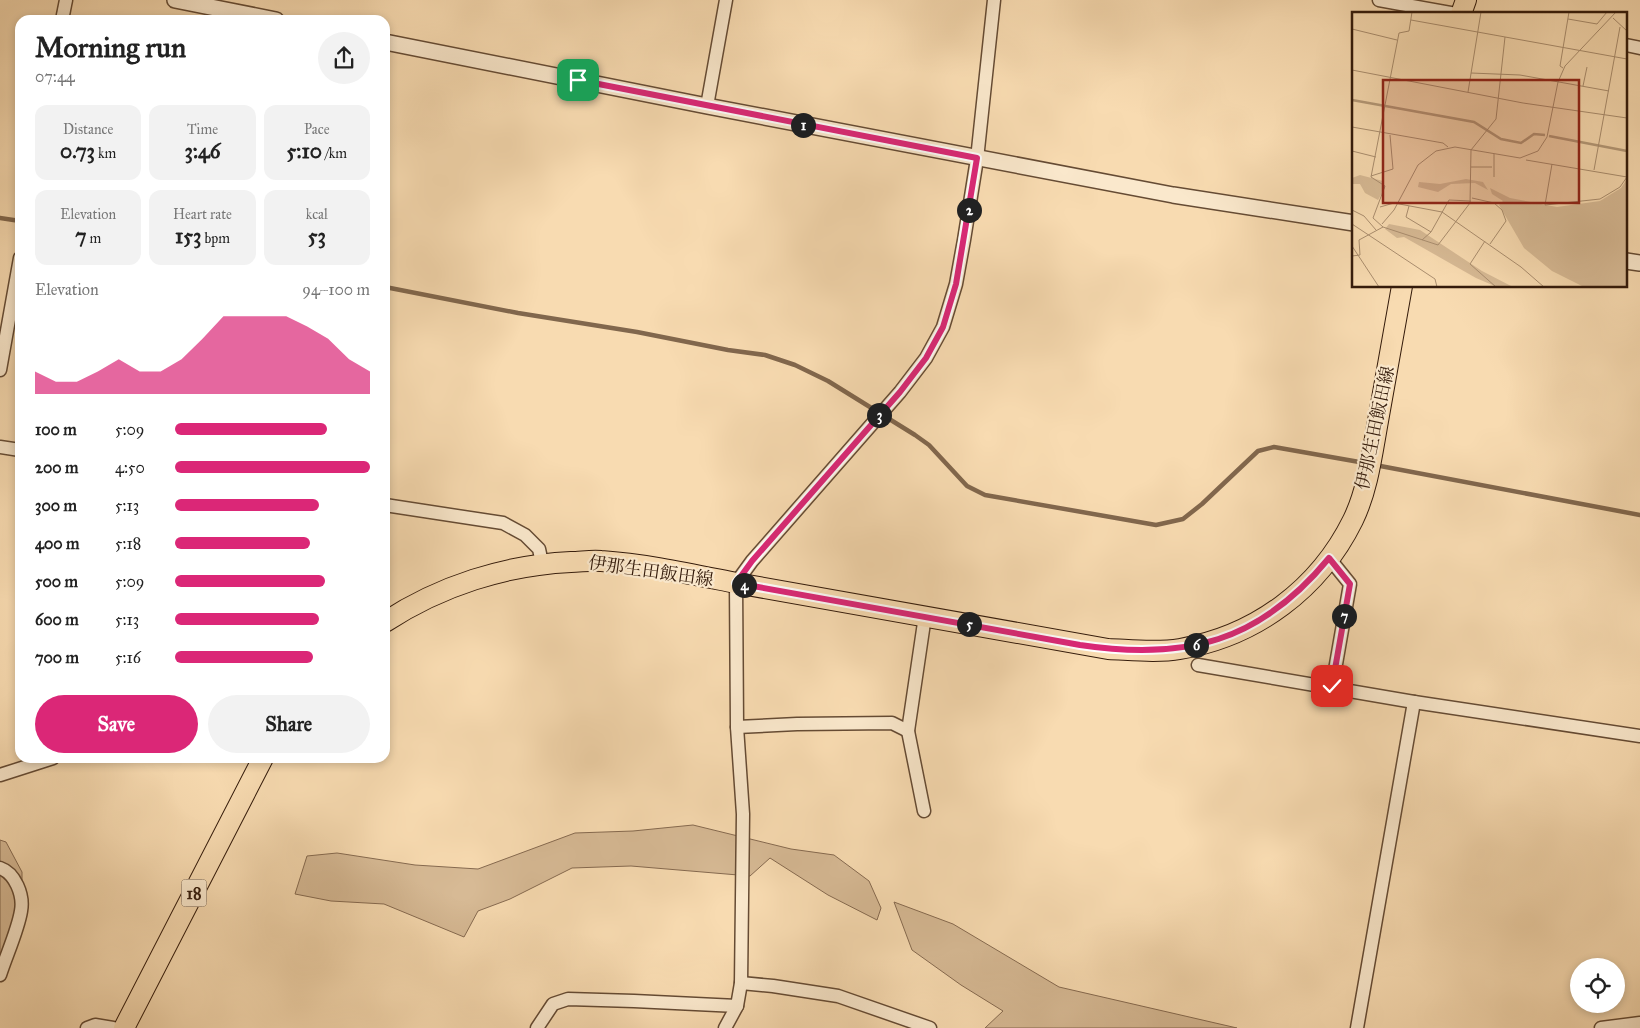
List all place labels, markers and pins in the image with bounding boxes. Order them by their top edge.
pin [557,59,599,101]
pin: 1 [790,112,816,138]
pin: 2 [956,198,982,222]
pin: 3 [866,402,892,428]
pin: 4 [732,572,756,598]
pin: 7 [1332,604,1356,628]
pin: 5 [956,612,982,636]
pin: 6 [1184,632,1208,658]
pin [1311,665,1353,707]

